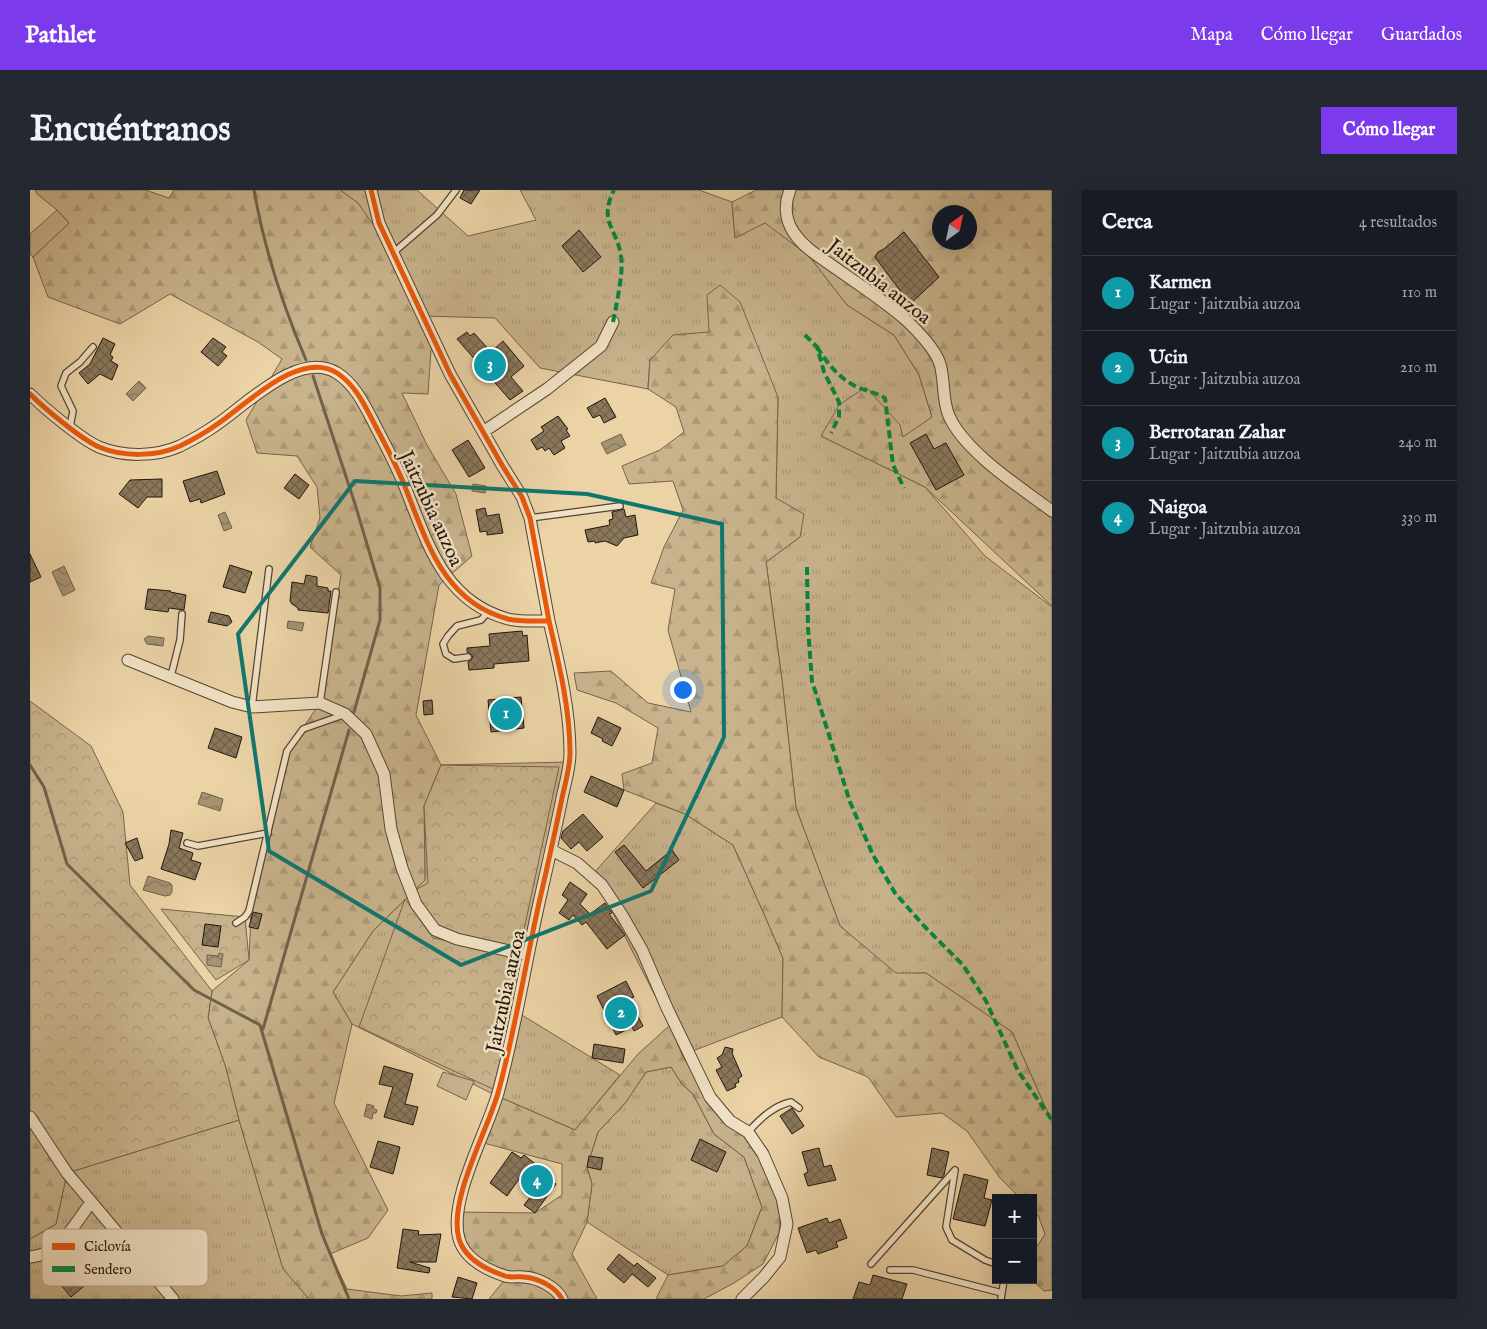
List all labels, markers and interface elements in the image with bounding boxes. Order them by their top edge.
text: Pathlet [25,20,96,51]
text: Mapa [1190,24,1233,47]
text: Cómo llegar [1261,24,1353,47]
text: Guardados [1381,24,1462,47]
button: Cómo llegar [1321,107,1457,154]
text: Encuéntranos [30,108,230,153]
north arrow [932,205,977,250]
text: Cerca [1102,209,1152,236]
text: 4 resultados [1359,213,1437,233]
street label: Jaitzubia auzoa [821,233,936,331]
text: Karmen [1149,271,1211,295]
text: 1 [1115,283,1121,303]
text: 110 m [1401,283,1437,303]
text: Lugar · Jaitzubia auzoa [1149,295,1300,315]
pin: 3 [474,346,506,384]
text: Ucin [1149,346,1188,370]
text: 2 [1114,358,1122,378]
text: 210 m [1400,358,1437,378]
text: Lugar · Jaitzubia auzoa [1149,370,1300,390]
text: Berrotaran Zahar [1149,421,1286,445]
text: 3 [1115,433,1121,453]
text: 240 m [1398,433,1437,453]
street label: Jaitzubia auzoa [392,445,468,571]
text: Lugar · Jaitzubia auzoa [1149,445,1300,465]
text: Naigoa [1149,496,1207,520]
text: 4 [1114,508,1122,528]
text: 330 m [1401,508,1437,528]
text: Lugar · Jaitzubia auzoa [1149,520,1300,540]
your location [670,677,696,703]
pin: 1 [490,695,522,733]
street label: Jaitzubia auzoa [481,927,532,1057]
pin: 2 [605,994,637,1032]
pin: 4 [521,1162,553,1200]
map controls [992,1194,1037,1284]
button: + [992,1194,1037,1239]
legend [42,1229,208,1286]
text: Ciclovía [84,1238,132,1256]
button: − [992,1239,1037,1284]
text: Sendero [84,1261,132,1279]

